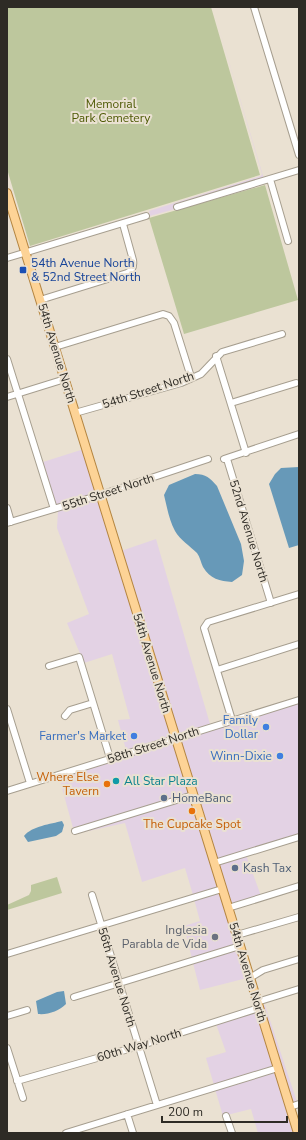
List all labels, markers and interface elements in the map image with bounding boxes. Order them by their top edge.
park label: Memorial Park Cemetery [71,96,151,126]
place label: 54th Avenue North & 52nd Street North [31,255,141,285]
marker: 54th Avenue North & 52nd Street North [18,265,28,275]
street label: 54th Avenue North [34,301,80,405]
street label: 54th Street North [100,368,196,412]
street label: 55th Street North [60,470,156,514]
street label: 52nd Avenue North [226,478,272,584]
street label: 54th Avenue North [129,611,175,715]
place label: Family Dollar [223,712,259,742]
marker: Family Dollar [261,722,271,732]
street label: 58th Street North [105,723,201,767]
place label: Farmer's Market [39,728,127,744]
marker: Farmer's Market [129,731,139,741]
place label: Winn-Dixie [210,748,272,764]
marker: Winn-Dixie [275,751,285,761]
place label: Where Else Tavern [36,769,99,799]
place label: All Star Plaza [124,773,198,789]
marker: All Star Plaza [111,776,121,786]
marker: Where Else Tavern [102,779,112,789]
place label: HomeBanc [172,790,232,806]
marker: HomeBanc [159,793,169,803]
marker: The Cupcake Spot [187,806,197,816]
place label: The Cupcake Spot [143,816,242,832]
place label: Kash Tax [243,860,292,876]
marker: Kash Tax [230,863,240,873]
street label: 54th Avenue North [225,920,271,1024]
place label: Inglesia Parabla de Vida [122,922,207,952]
street label: 56th Avenue North [94,925,140,1029]
marker: Inglesia Parabla de Vida [210,932,220,942]
street label: 60th Way North [95,1025,183,1065]
scale bar [162,1098,287,1124]
text: 200 m [168,1104,203,1120]

